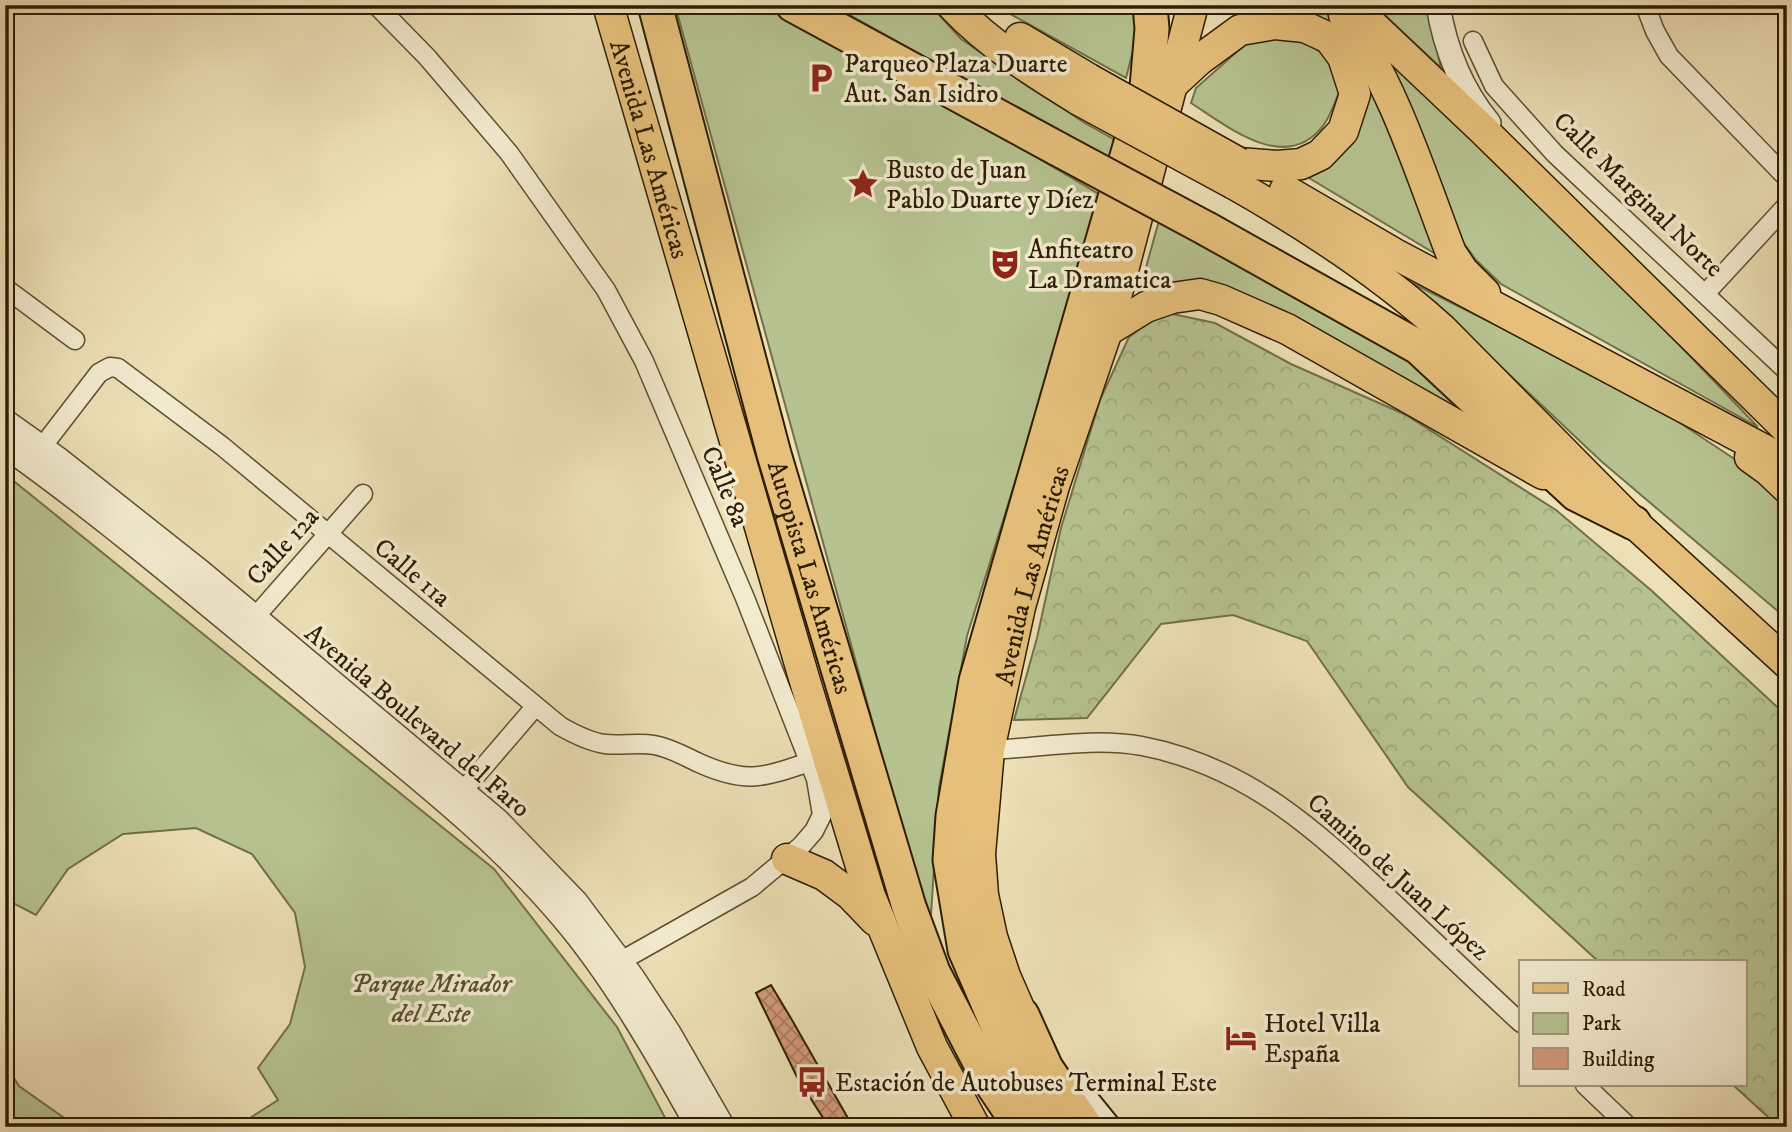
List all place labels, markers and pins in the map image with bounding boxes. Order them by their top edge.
place label: Parqueo Plaza Duarte Aut. San Isidro [844,48,1068,111]
parking icon: Parqueo Plaza Duarte Aut. San Isidro [804,61,838,95]
place label: Busto de Juan Pablo Duarte y Díez [886,154,1093,217]
place icon: Busto de Juan Pablo Duarte y Díez [846,167,880,201]
place label: Anfiteatro La Dramatica [1028,234,1171,297]
theatre icon: Anfiteatro La Dramatica [988,247,1022,281]
place label: Hotel Villa España [1264,1008,1380,1071]
hotel icon: Hotel Villa España [1224,1021,1258,1055]
bus stop icon: Estación de Autobuses Terminal Este [795,1065,829,1099]
place label: Estación de Autobuses Terminal Este [835,1067,1217,1100]

